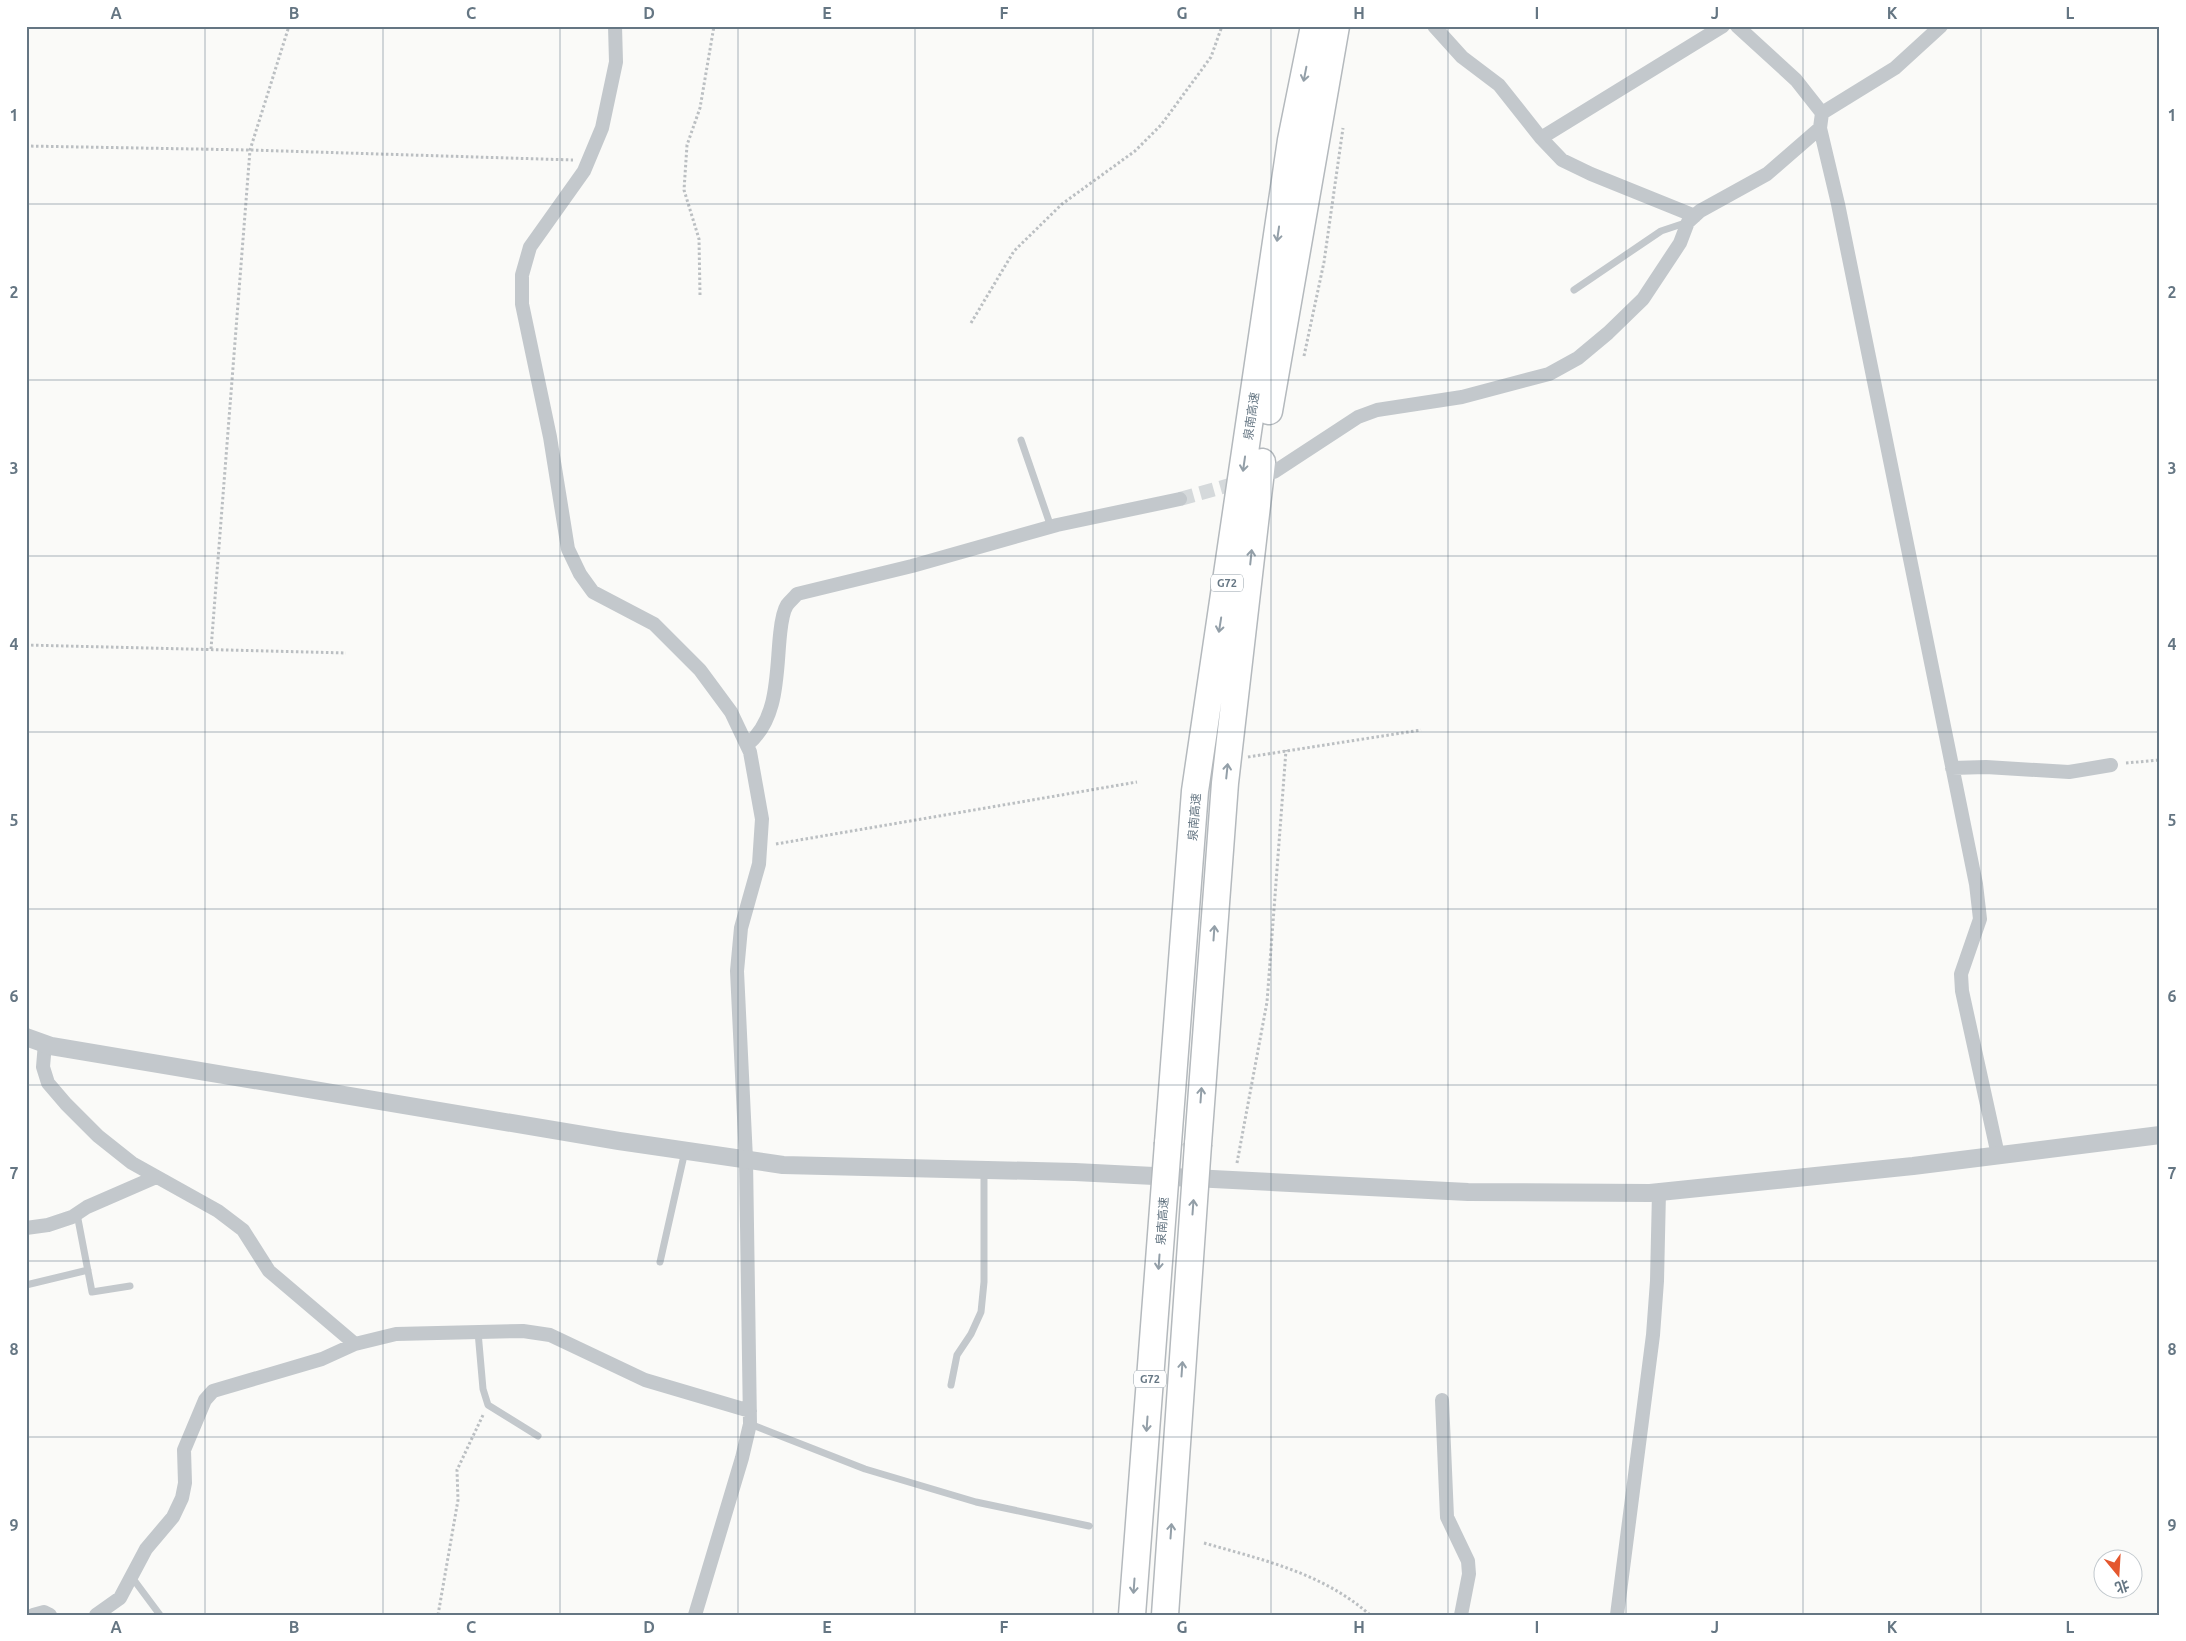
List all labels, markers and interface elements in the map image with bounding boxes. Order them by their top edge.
text: A [110,4,122,22]
text: B [289,4,299,22]
text: C [466,4,476,22]
text: D [643,4,655,22]
text: E [822,4,832,22]
text: F [1000,4,1009,22]
text: G [1176,4,1188,22]
text: H [1353,4,1365,22]
text: I [1535,4,1539,22]
text: J [1711,4,1719,22]
text: K [1887,4,1898,22]
text: L [2066,4,2075,22]
one-way arrow [1300,66,1309,82]
text: 1 [9,106,19,124]
text: 1 [2167,106,2177,124]
one-way arrow [1272,226,1282,242]
text: 2 [9,283,19,301]
text: 2 [2167,283,2177,301]
street label: 泉南高速 [1241,391,1261,441]
one-way arrow [1239,456,1249,472]
text: 3 [9,459,19,477]
text: 3 [2167,459,2177,477]
one-way arrow [1246,550,1256,566]
road number: G72 [1211,574,1243,592]
one-way arrow [1215,617,1225,633]
text: 4 [9,635,19,653]
text: 4 [2167,635,2177,653]
one-way arrow [1222,763,1232,779]
street label: 泉南高速 [1185,793,1203,841]
text: 5 [9,811,19,829]
text: 5 [2167,811,2177,829]
one-way arrow [1209,925,1219,941]
text: 6 [9,987,19,1005]
text: 6 [2167,987,2177,1005]
one-way arrow [1197,1087,1206,1103]
text: 7 [9,1164,19,1182]
text: 7 [2167,1164,2177,1182]
street label: 泉南高速 [1154,1197,1170,1245]
one-way arrow [1189,1199,1198,1215]
one-way arrow [1155,1253,1164,1269]
text: 8 [9,1340,19,1358]
text: 8 [2167,1340,2177,1358]
one-way arrow [1177,1361,1187,1377]
road number: G72 [1134,1370,1166,1388]
one-way arrow [1142,1415,1151,1431]
text: 9 [9,1516,19,1534]
text: 9 [2167,1516,2177,1534]
one-way arrow [1166,1523,1175,1539]
north arrow [2094,1548,2144,1598]
one-way arrow [1130,1577,1139,1593]
text: 北 [2113,1577,2131,1596]
text: A [110,1618,122,1636]
text: B [289,1618,299,1636]
text: C [466,1618,476,1636]
text: D [643,1618,655,1636]
text: E [822,1618,832,1636]
text: F [1000,1618,1009,1636]
text: G [1176,1618,1188,1636]
text: H [1353,1618,1365,1636]
text: I [1535,1618,1539,1636]
text: J [1711,1618,1719,1636]
text: K [1887,1618,1898,1636]
text: L [2066,1618,2075,1636]

